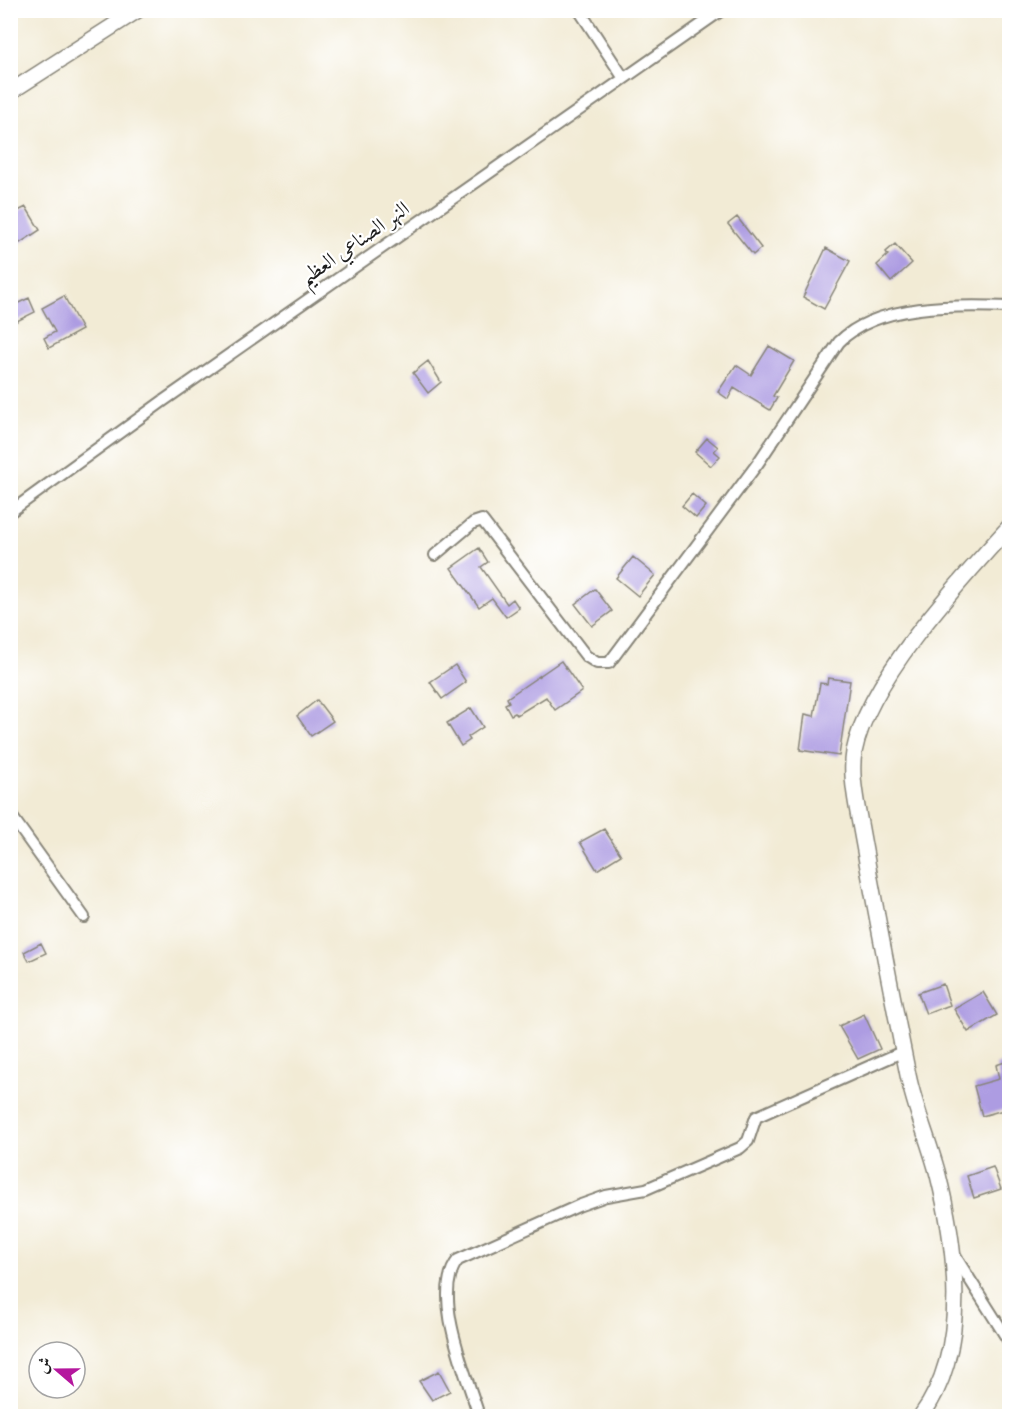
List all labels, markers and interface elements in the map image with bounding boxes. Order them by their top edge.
street label: النهر الصناعي العظيم [294,195,419,297]
north arrow [27,1340,87,1400]
text: ش [32,1354,56,1376]

